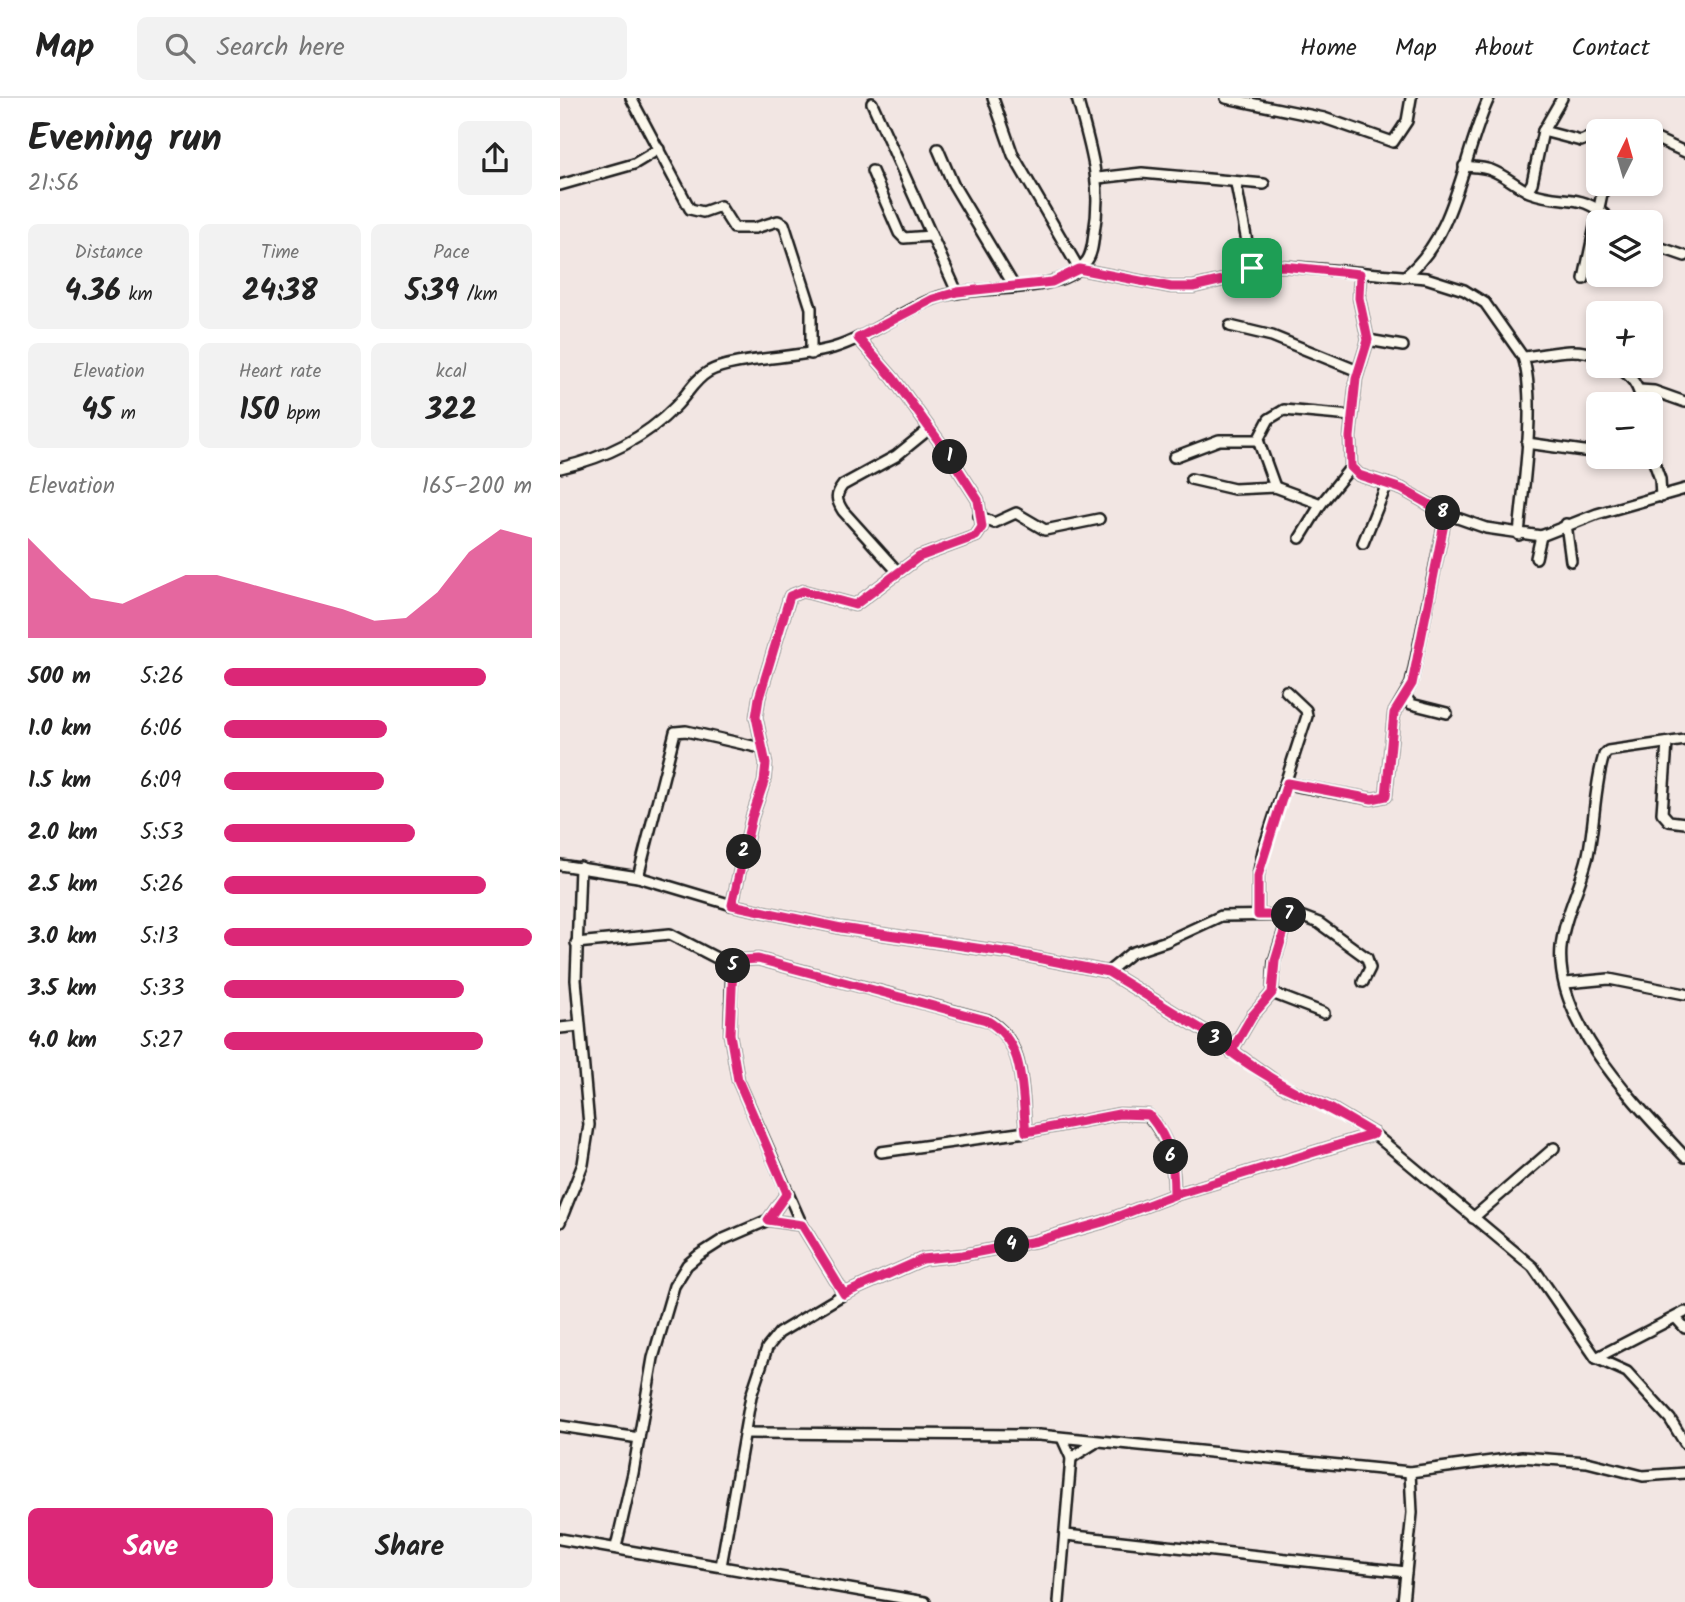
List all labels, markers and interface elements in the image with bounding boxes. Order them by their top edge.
search box [137,17,627,80]
text: Map [35,22,95,75]
text: Search here [217,27,345,69]
icon: search [161,29,199,67]
text: Home [1300,29,1357,68]
text: Map [1395,29,1437,68]
text: About [1475,29,1533,68]
text: Contact [1571,29,1650,68]
text: Evening run [28,110,222,170]
north arrow [1586,119,1662,196]
map controls [1586,119,1663,469]
button: share [458,121,532,195]
text: 21:56 [28,166,79,202]
button: layers [1586,210,1663,287]
text: Distance [75,238,143,268]
text: Time [261,238,299,268]
text: Pace [433,238,469,268]
pin [1222,238,1282,298]
icon: arrive [1233,249,1271,287]
text: 4.36 [65,268,121,316]
text: 24:38 [242,268,318,316]
text: 5:39 [405,268,459,316]
text: km [121,280,153,310]
text: /km [459,280,498,310]
button: + [1586,301,1663,378]
text: Elevation [73,357,145,387]
text: Heart rate [239,357,321,387]
text: kcal [436,357,467,387]
text: 45 [82,387,113,435]
text: 150 [239,387,279,435]
text: 322 [426,387,477,435]
button: − [1586,392,1663,469]
text: m [113,399,136,429]
text: bpm [279,399,321,429]
pin: 1 [932,440,968,474]
text: 1 [947,441,952,471]
text: Elevation [28,469,115,505]
text: 165–200 m [422,469,532,505]
pin: 8 [1426,496,1460,530]
text: 8 [1437,497,1448,527]
text: 500 m [28,659,91,695]
text: 5:26 [140,659,184,695]
text: 1.0 km [28,711,91,747]
text: 6:06 [140,711,183,747]
text: 1.5 km [28,763,91,799]
text: 6:09 [140,763,181,799]
text: 2.0 km [28,815,98,851]
text: 5:53 [140,815,184,851]
pin: 2 [726,834,762,870]
text: 2 [738,836,749,866]
text: 2.5 km [28,867,98,903]
text: 5:26 [140,867,184,903]
pin: 7 [1272,898,1306,932]
text: 7 [1284,899,1293,929]
text: 3.0 km [28,919,97,955]
text: 5:13 [140,919,178,955]
pin: 5 [716,948,750,984]
text: 5 [728,950,737,980]
text: 3.5 km [28,971,97,1007]
text: 5:33 [140,971,184,1007]
pin: 3 [1198,1021,1232,1056]
text: 4.0 km [28,1023,97,1059]
text: 5:27 [140,1023,182,1059]
text: 3 [1209,1023,1220,1053]
pin: 6 [1154,1140,1188,1174]
text: 6 [1165,1141,1176,1171]
pin: 4 [994,1228,1030,1262]
text: 4 [1006,1229,1017,1259]
button: Save [28,1508,273,1588]
button: Share [287,1508,532,1588]

